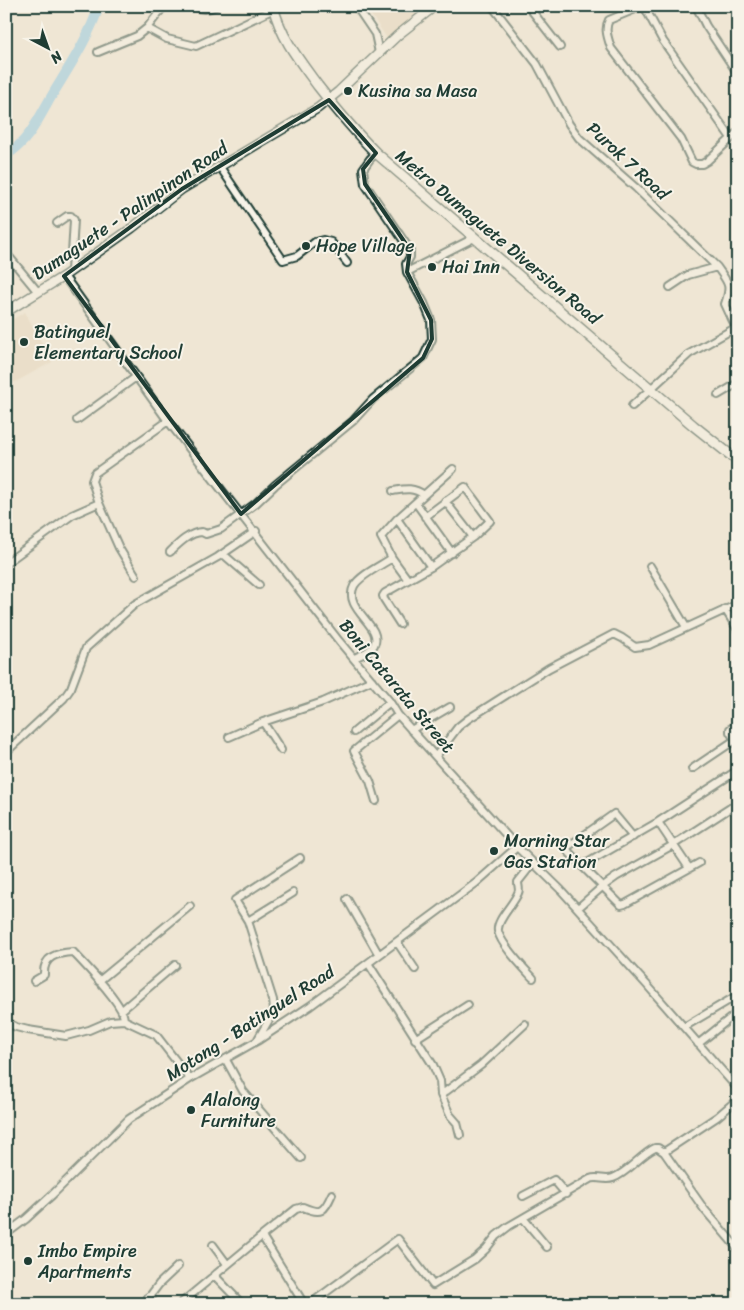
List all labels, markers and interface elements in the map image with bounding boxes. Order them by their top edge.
north arrow [22,22,72,72]
text: N [44,44,69,70]
place label: Kusina sa Masa [358,75,477,107]
marker: Kusina sa Masa [342,85,354,97]
street label: Purok 7 Road [579,114,678,209]
street label: Dumaguete - Palinpinon Road [25,132,236,289]
street label: Metro Dumaguete Diversion Road [388,141,609,334]
place label: Hope Village [316,230,415,262]
marker: Hope Village [300,240,312,252]
place label: Hai Inn [442,251,500,283]
marker: Hai Inn [426,261,438,273]
place label: Batinguel Elementary School [34,316,183,369]
marker: Batinguel Elementary School [18,336,30,348]
street label: Boni Catarata Street [331,611,463,761]
place label: Morning Star Gas Station [504,825,611,878]
marker: Morning Star Gas Station [488,845,500,857]
street label: Motong - Batinguel Road [159,955,342,1090]
place label: Alalong Furniture [200,1084,276,1137]
marker: Alalong Furniture [185,1104,197,1116]
place label: Imbo Empire Apartments [37,1235,137,1288]
marker: Imbo Empire Apartments [22,1255,34,1267]

